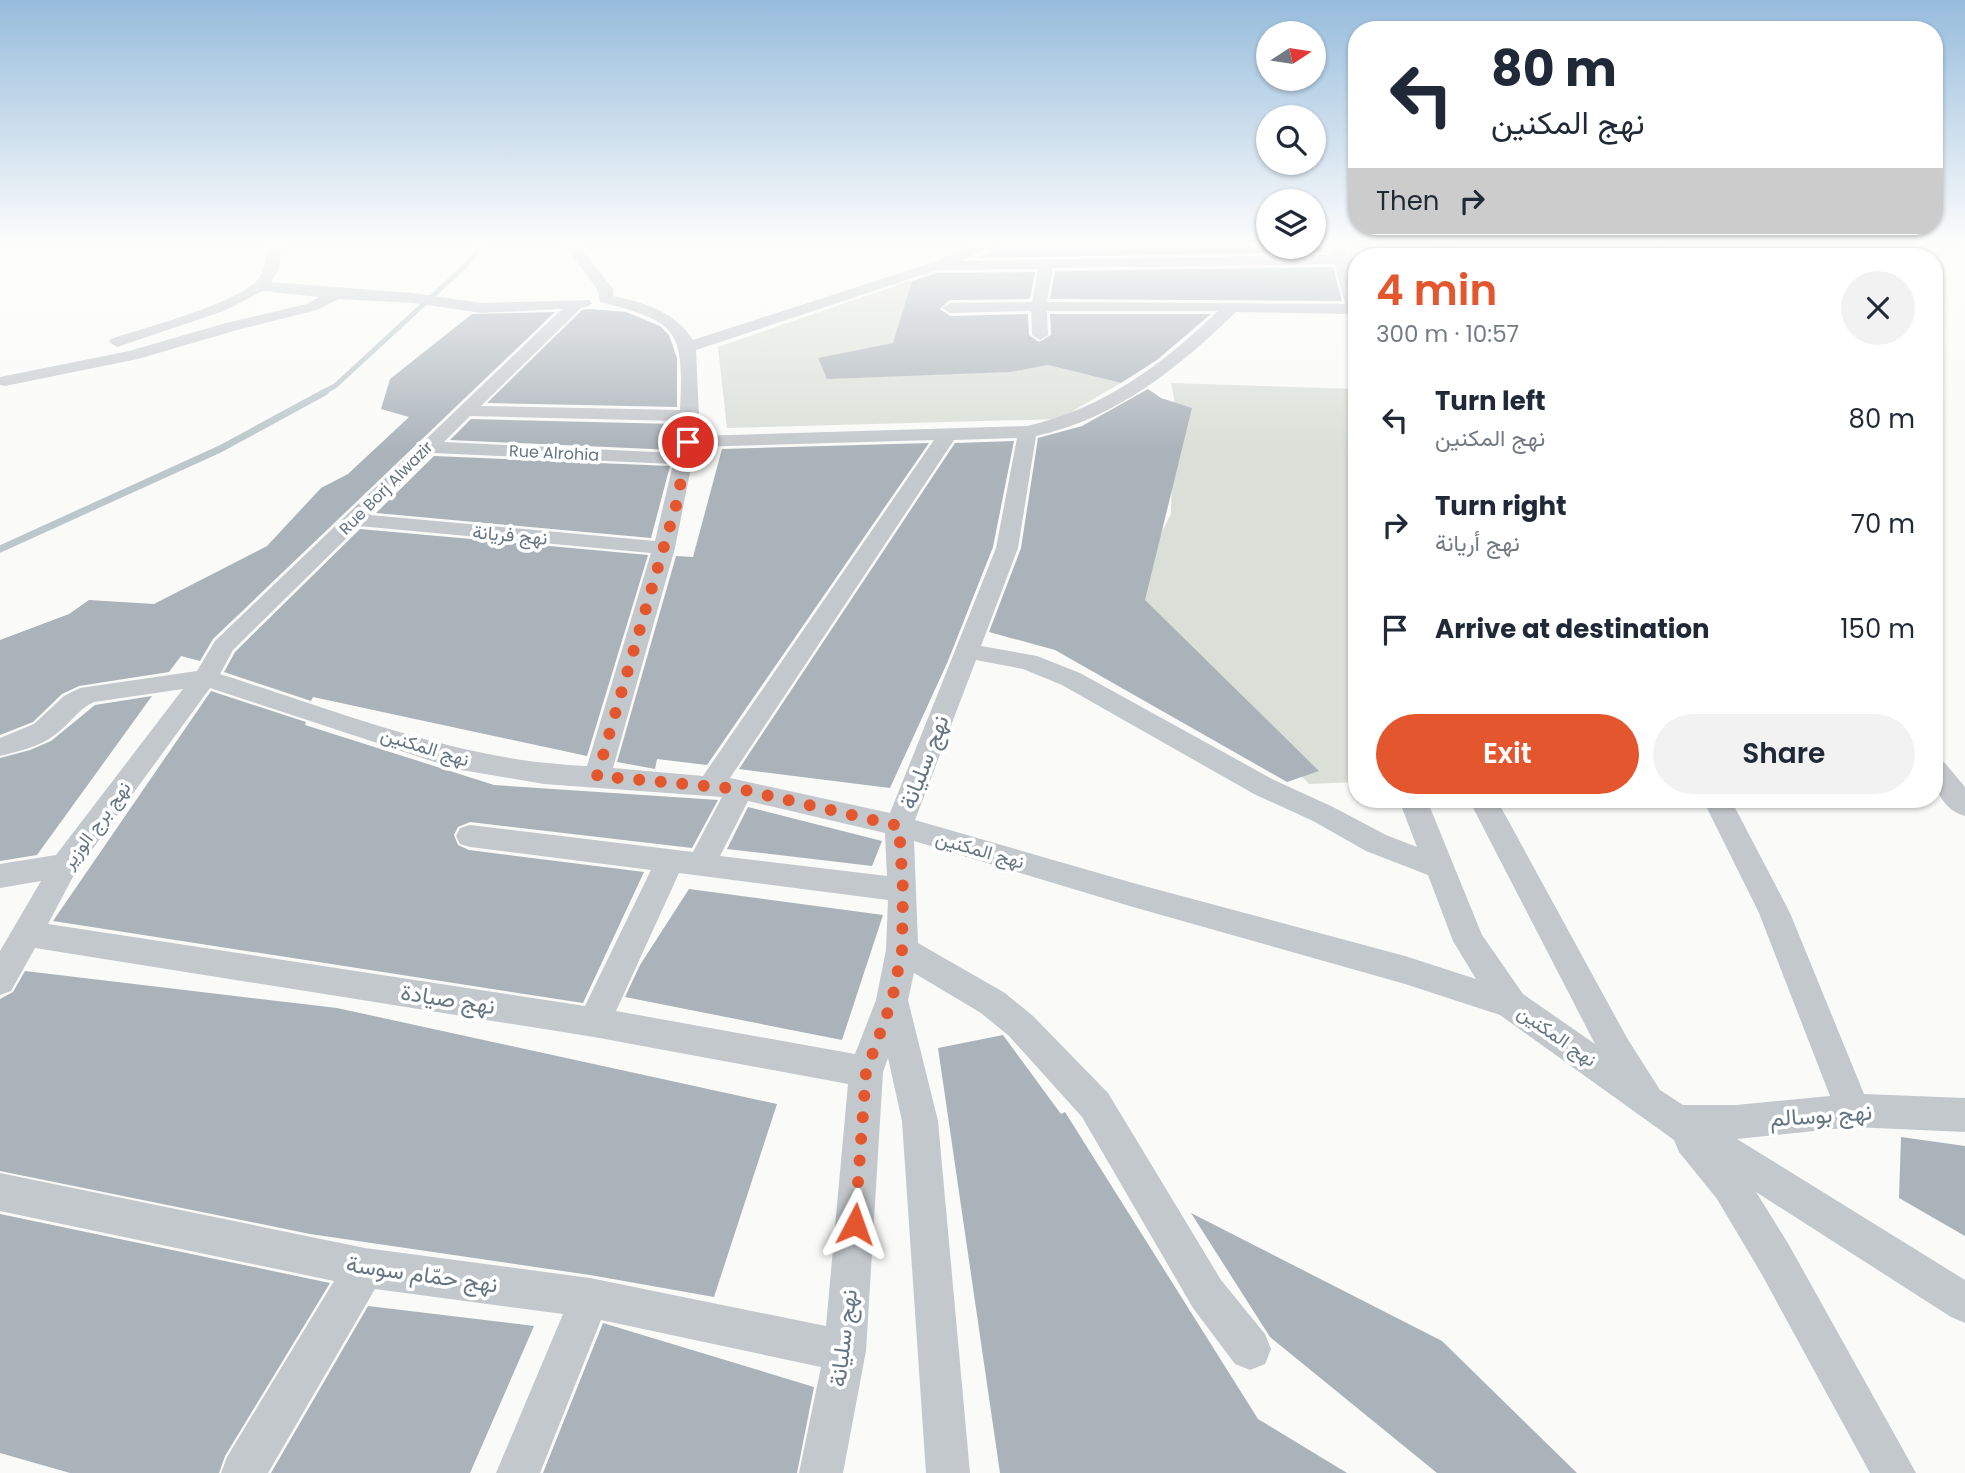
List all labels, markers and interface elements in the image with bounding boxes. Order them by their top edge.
north arrow [1256,21,1326,91]
map controls [1256,21,1326,259]
text: 80 m [1491,35,1617,103]
icon: left [1376,49,1467,140]
text: نهج المكنين [1491,100,1645,145]
button: search [1256,105,1326,175]
icon: right [1453,182,1491,220]
text: Then [1376,183,1439,219]
button: layers [1256,189,1326,259]
text: 4 min [1376,261,1497,320]
button: close [1841,271,1915,345]
text: 300 m · 10:57 [1376,318,1519,350]
text: Turn left [1435,383,1546,419]
icon: left [1376,401,1414,439]
text: 80 m [1849,401,1915,437]
pin [658,412,718,472]
text: نهج المكنين [1435,422,1545,454]
icon: arrive [669,423,707,461]
street label: Rue Borj Alwazir [334,436,438,540]
street label: Rue Alrohia [508,439,600,467]
text: Turn right [1435,488,1567,524]
icon: right [1376,506,1414,544]
text: 70 m [1851,506,1915,542]
street label: نهج فريانة [471,518,549,552]
text: نهج أريانة [1435,527,1520,559]
icon: arrive [1376,611,1414,649]
text: Arrive at destination [1435,611,1710,647]
text: 150 m [1840,611,1915,647]
street label: نهج سليانة [891,710,957,814]
button: Exit [1376,714,1639,794]
button: Share [1653,714,1915,794]
street label: نهج المكنين [377,721,473,773]
street label: نهج برج الوزير [54,776,137,875]
street label: نهج المكنين [932,824,1028,876]
street label: نهج صيادة [398,976,498,1022]
street label: نهج المكنين [1512,999,1602,1073]
street label: نهج بوسالم [1769,1095,1873,1135]
position arrow [818,1187,892,1261]
street label: نهج حمّام سوسة [344,1248,500,1300]
street label: نهج سليانة [821,1287,865,1389]

